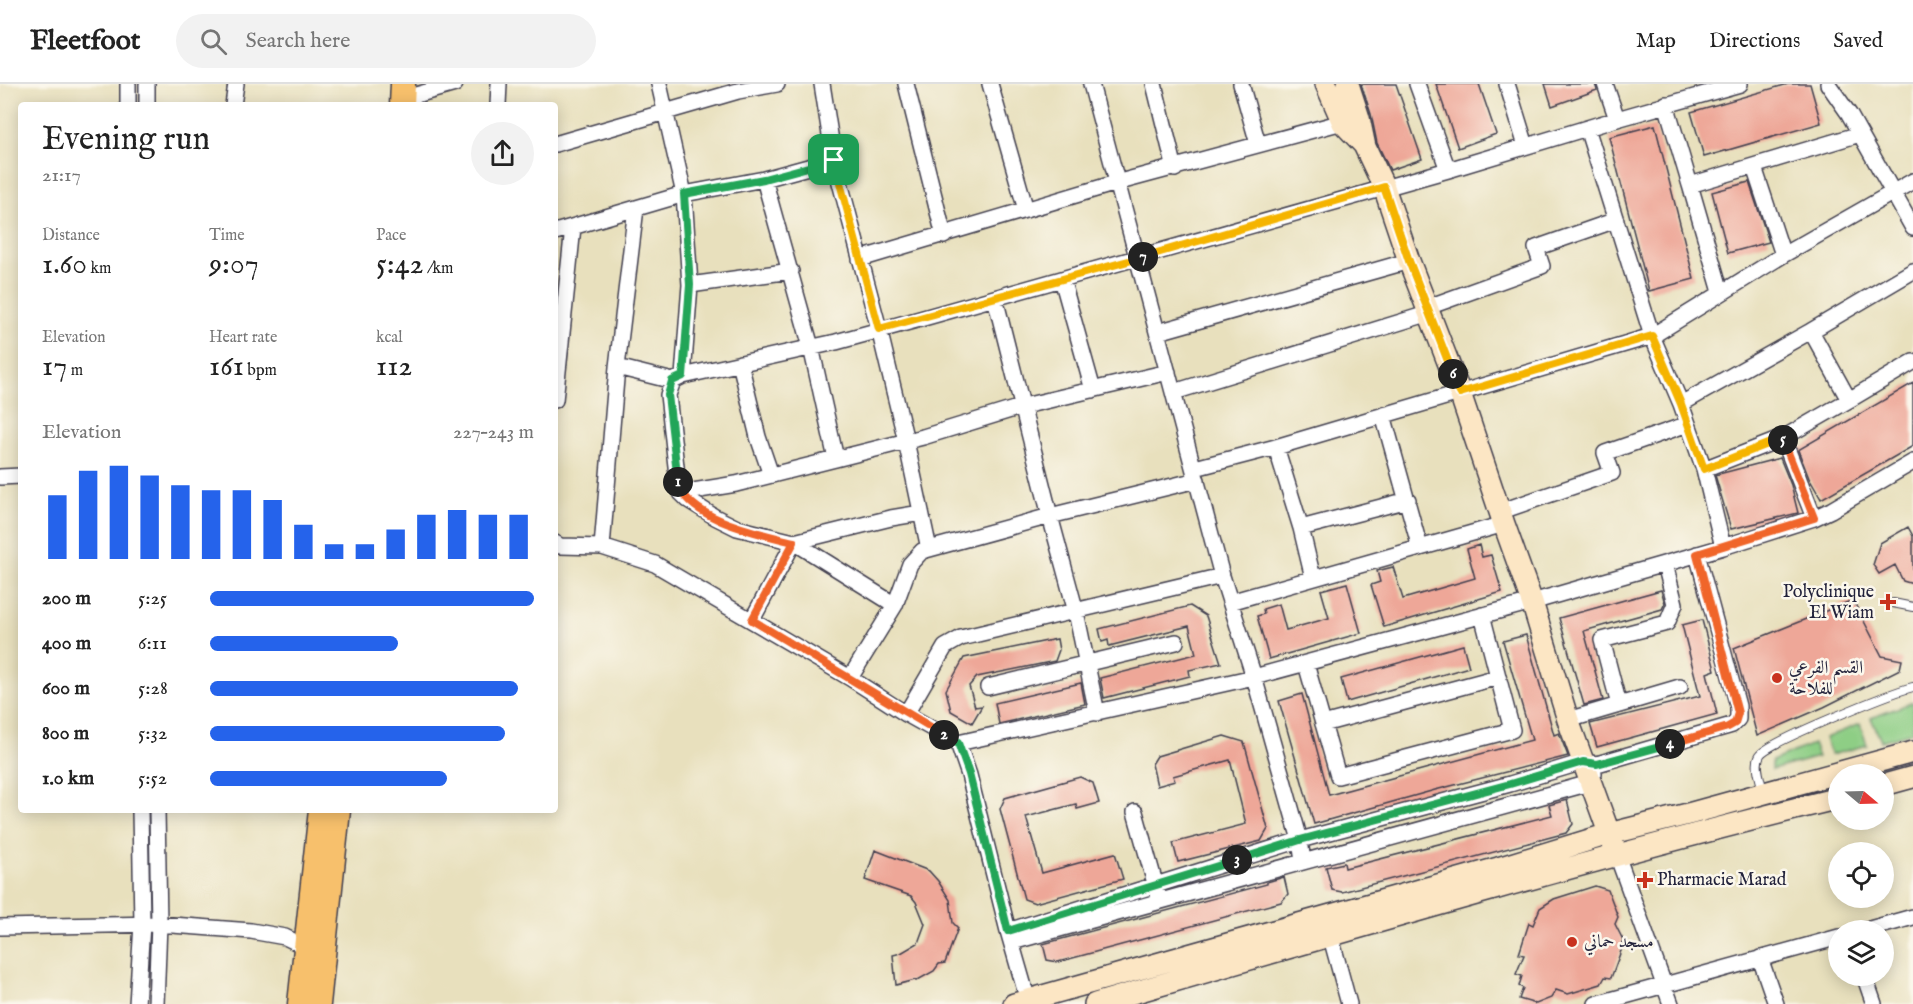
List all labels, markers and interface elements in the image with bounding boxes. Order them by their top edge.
search box [176,14,596,68]
text: Fleetfoot [30,24,140,59]
icon: search [197,25,230,58]
text: Search here [245,27,350,55]
text: Map [1636,28,1676,55]
text: Directions [1709,28,1800,55]
text: Saved [1833,28,1883,55]
text: Evening run [42,119,210,161]
button: share [471,122,534,185]
pin [808,134,859,185]
icon: arrive [817,143,850,176]
text: 21:17 [42,163,81,188]
text: Distance [42,226,100,246]
text: Time [209,226,245,246]
text: Pace [376,226,406,246]
pin: 7 [1128,242,1158,272]
text: 1.60 [42,246,87,284]
text: 9:07 [209,246,259,284]
text: 5:42 [376,246,424,284]
text: 7 [1139,247,1147,267]
text: km [87,259,111,279]
text: /km [424,259,453,279]
text: Elevation [42,328,105,348]
text: Heart rate [209,328,277,348]
text: kcal [376,328,403,348]
text: 17 [42,348,67,386]
text: 161 [209,348,244,386]
text: 112 [376,348,412,386]
pin: 6 [1438,359,1468,389]
text: m [67,361,83,381]
text: bpm [244,361,277,381]
text: 6 [1450,364,1456,384]
text: Elevation [42,420,121,445]
text: 227–243 m [453,420,534,445]
pin: 5 [1768,425,1798,455]
text: 5 [1780,430,1786,450]
pin: 1 [663,467,693,497]
text: 1 [675,472,681,492]
place label: Polyclinique El Wiam [1783,581,1874,625]
text: 200 m [42,586,91,611]
text: 5:25 [138,586,167,611]
marker: Polyclinique El Wiam [1879,593,1897,611]
text: 400 m [42,631,91,656]
text: 6:11 [138,631,167,656]
place label: القسم الفرعي للفلاحة [1789,657,1863,701]
marker: القسم الفرعي للفلاحة [1770,671,1784,685]
text: 600 m [42,676,90,701]
text: 5:28 [138,676,168,701]
pin: 2 [929,720,959,750]
text: 800 m [42,721,89,746]
text: 5:32 [138,721,167,746]
text: 2 [940,725,948,745]
pin: 4 [1655,729,1685,759]
text: 4 [1666,734,1674,754]
north arrow [1828,764,1894,830]
map controls [1828,764,1894,986]
text: 1.0 km [42,766,94,791]
text: 5:52 [138,766,167,791]
button: locate [1828,842,1894,908]
pin: 3 [1222,845,1252,875]
text: 3 [1234,850,1240,870]
place label: Pharmacie Marad [1657,869,1787,892]
marker: Pharmacie Marad [1638,873,1652,887]
button: layers [1828,920,1894,986]
place label: مسجد حماني [1584,931,1654,956]
marker: مسجد حماني [1565,935,1579,949]

